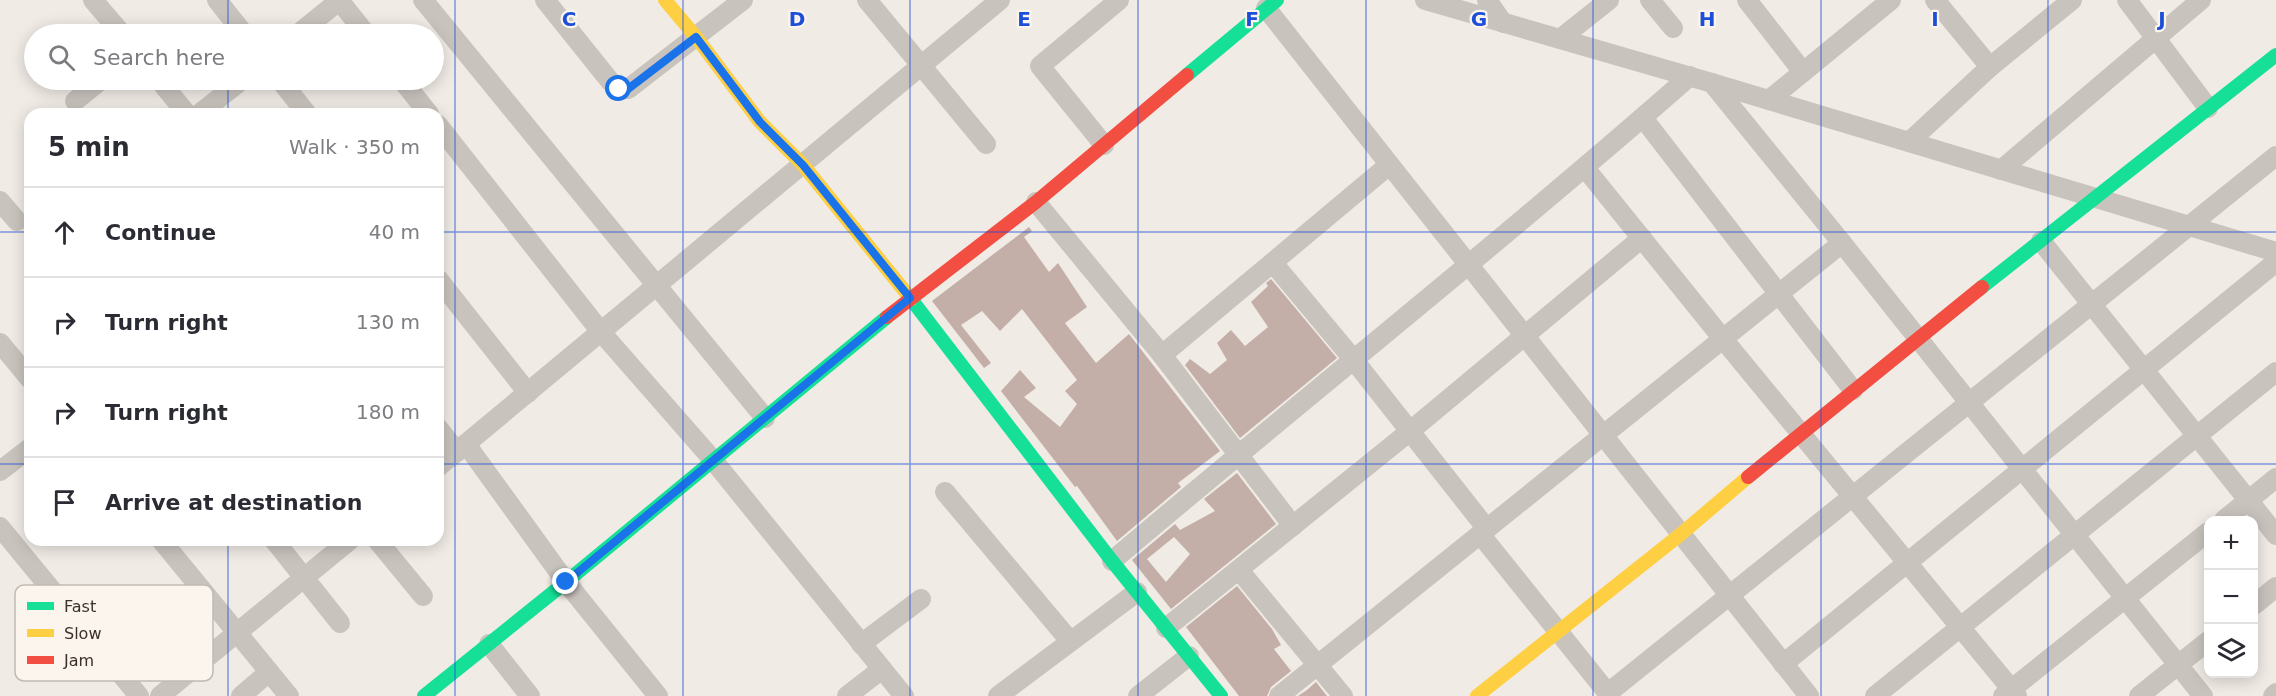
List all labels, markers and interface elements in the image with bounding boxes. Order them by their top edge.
text: C [562,7,576,31]
text: D [789,7,805,31]
text: E [1017,7,1031,31]
text: F [1245,7,1259,31]
text: G [1471,7,1487,31]
text: H [1699,7,1715,31]
text: I [1931,7,1939,31]
text: J [2156,7,2166,31]
search box [24,24,444,90]
icon: search [45,41,78,74]
text: Search here [93,45,225,70]
route start [605,75,631,101]
text: 5 min [48,132,130,162]
text: Walk · 350 m [289,135,420,159]
icon: ahead [48,216,81,249]
text: Continue [105,220,216,245]
text: 40 m [369,220,420,244]
icon: right [48,306,81,339]
text: Turn right [105,310,228,335]
text: 130 m [356,310,420,334]
icon: right [48,396,81,429]
text: Turn right [105,400,228,425]
text: 180 m [356,400,420,424]
icon: arrive [48,486,81,519]
text: Arrive at destination [105,490,362,515]
map controls [2204,516,2258,678]
button: + [2204,516,2258,570]
route end [552,568,578,594]
button: − [2204,570,2258,624]
legend [15,585,213,681]
text: Fast [64,597,96,616]
text: Slow [64,624,101,643]
button: layers [2204,624,2258,678]
text: Jam [63,651,94,670]

